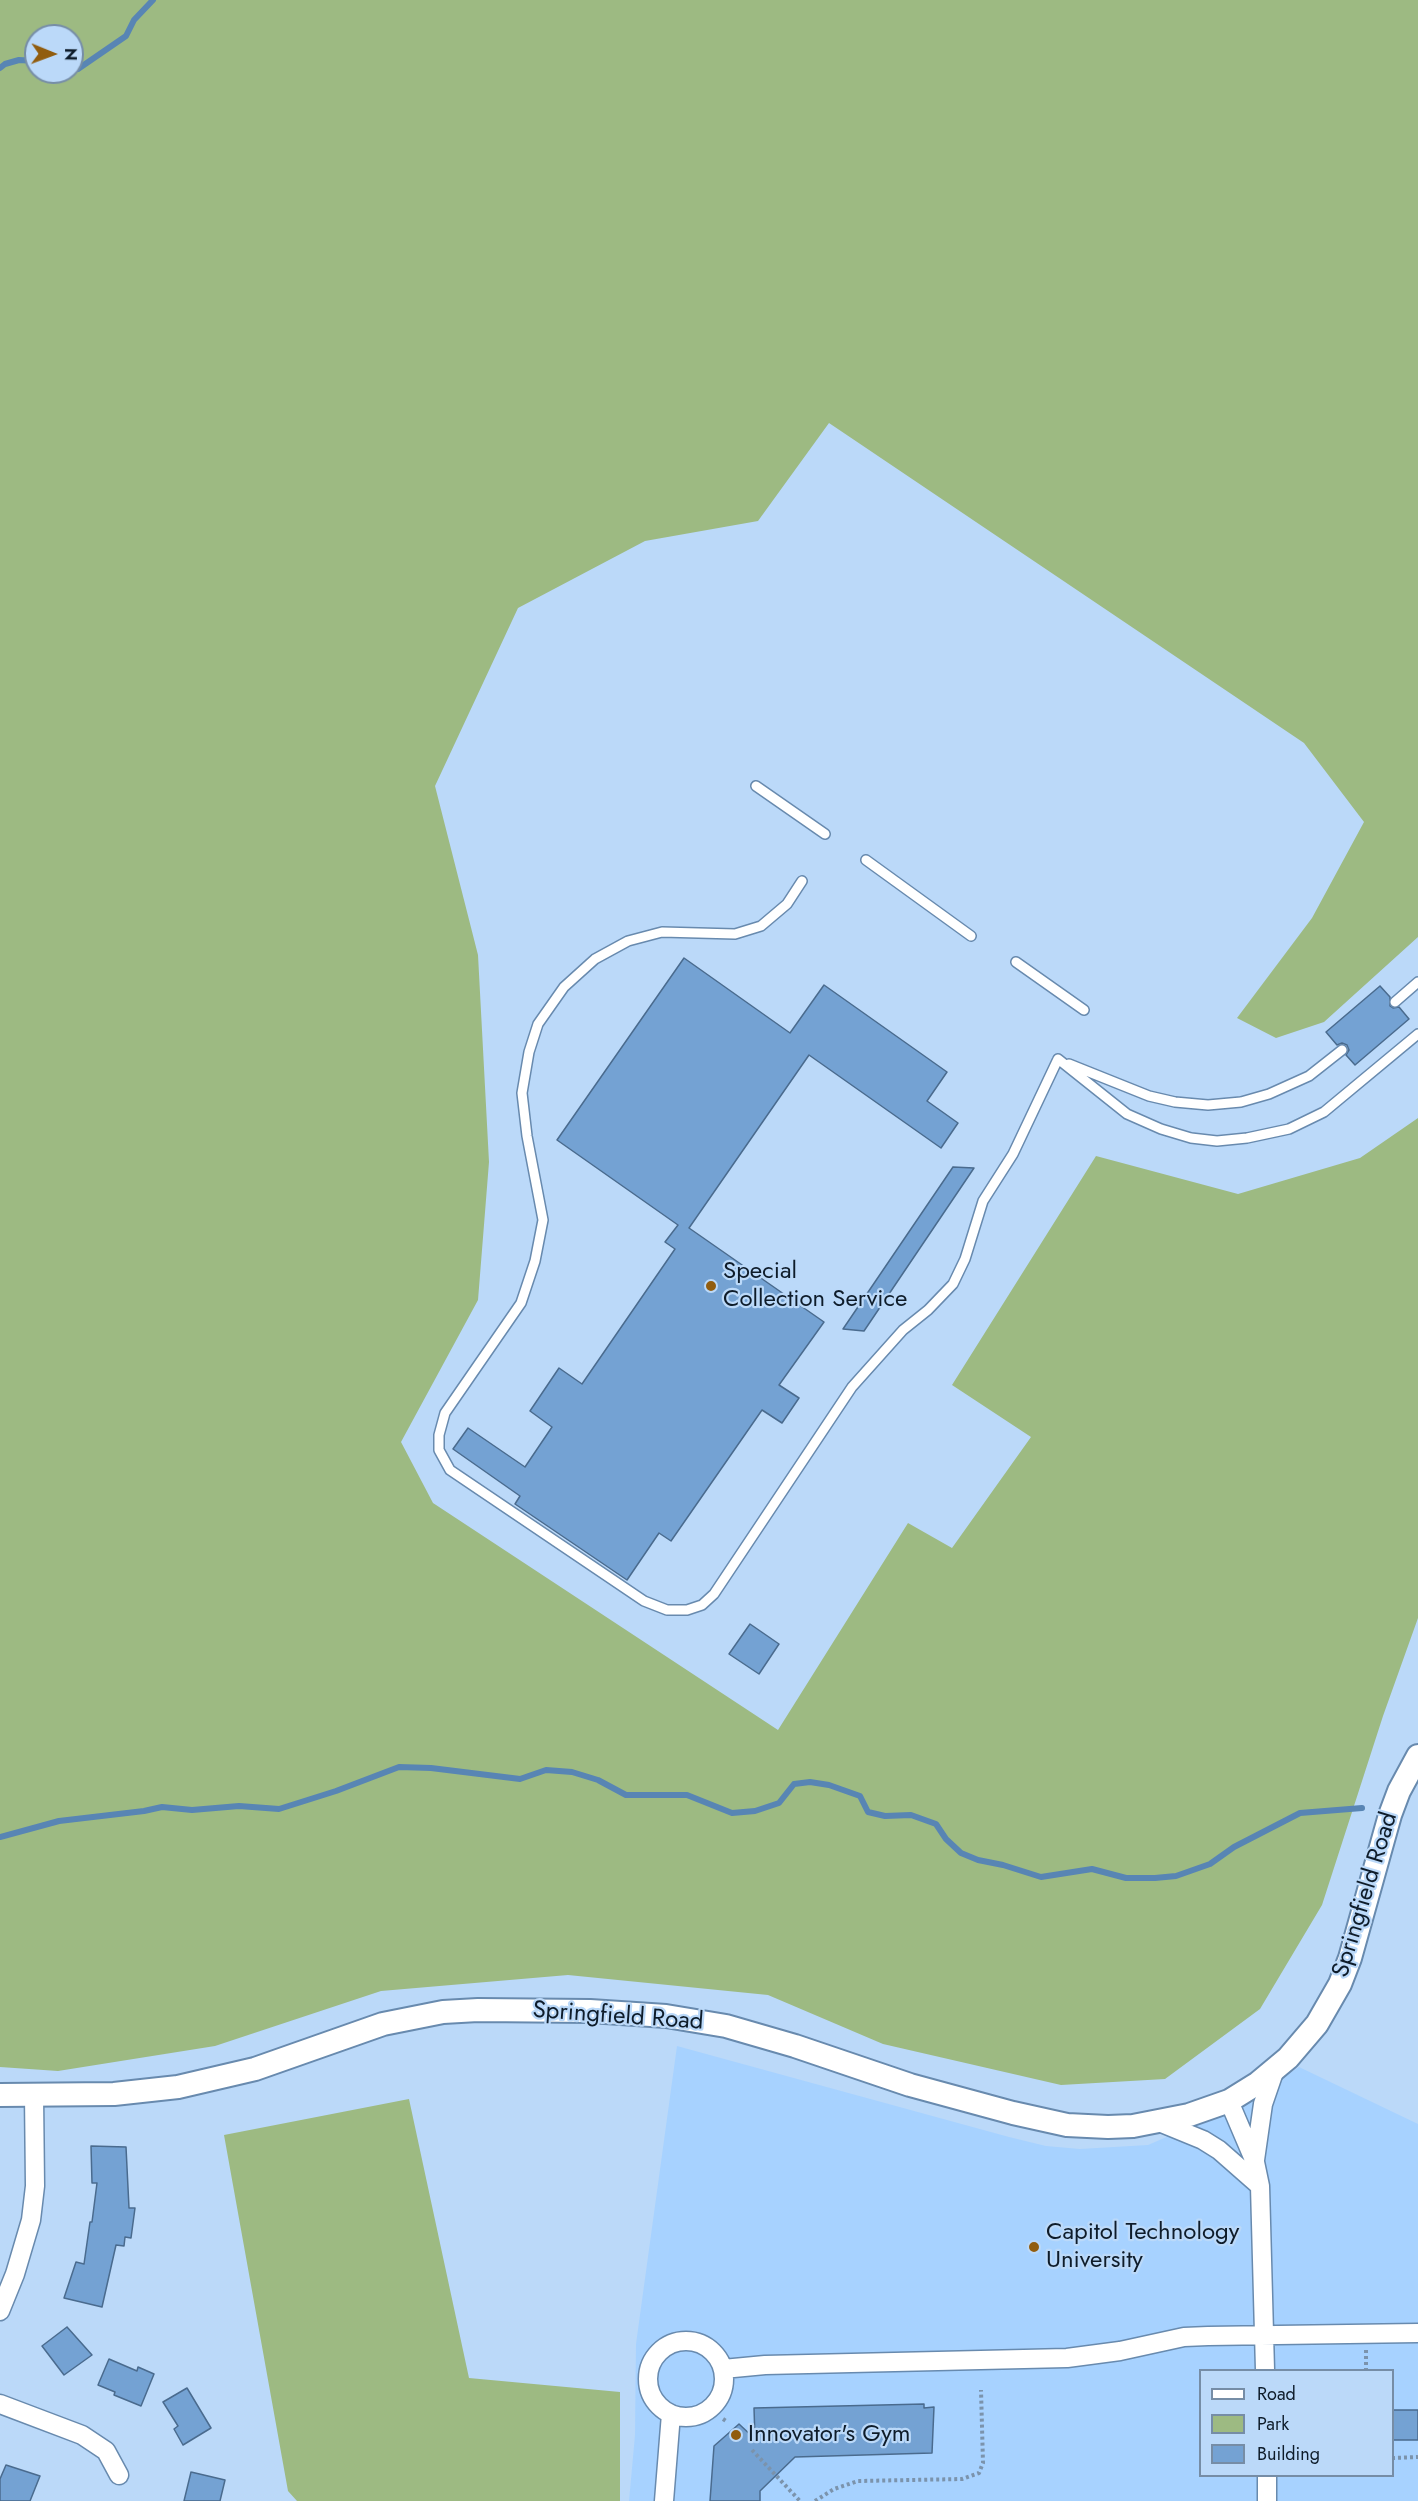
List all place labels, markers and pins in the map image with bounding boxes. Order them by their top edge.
place label: Special Collection Service [723,1258,907,1314]
marker: Special Collection Service [704,1279,718,1293]
place label: Capitol Technology University [1046,2219,1239,2275]
marker: Capitol Technology University [1027,2240,1041,2254]
place label: Innovator's Gym [748,2421,911,2449]
marker: Innovator's Gym [729,2428,743,2442]

